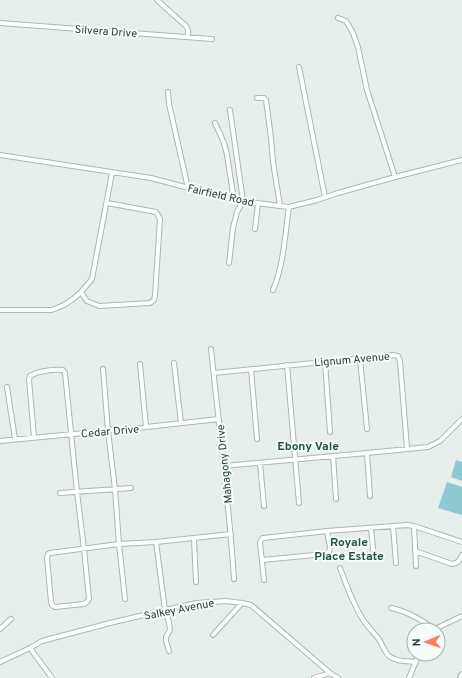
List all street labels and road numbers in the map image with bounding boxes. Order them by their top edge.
street label: Silvera Drive [74,23,138,41]
street label: Fairfield Road [186,182,255,210]
street label: Lignum Avenue [314,350,391,370]
street label: Cedar Drive [80,422,140,442]
street label: Mahagony Drive [214,424,236,504]
street label: Salkey Avenue [143,596,216,624]

